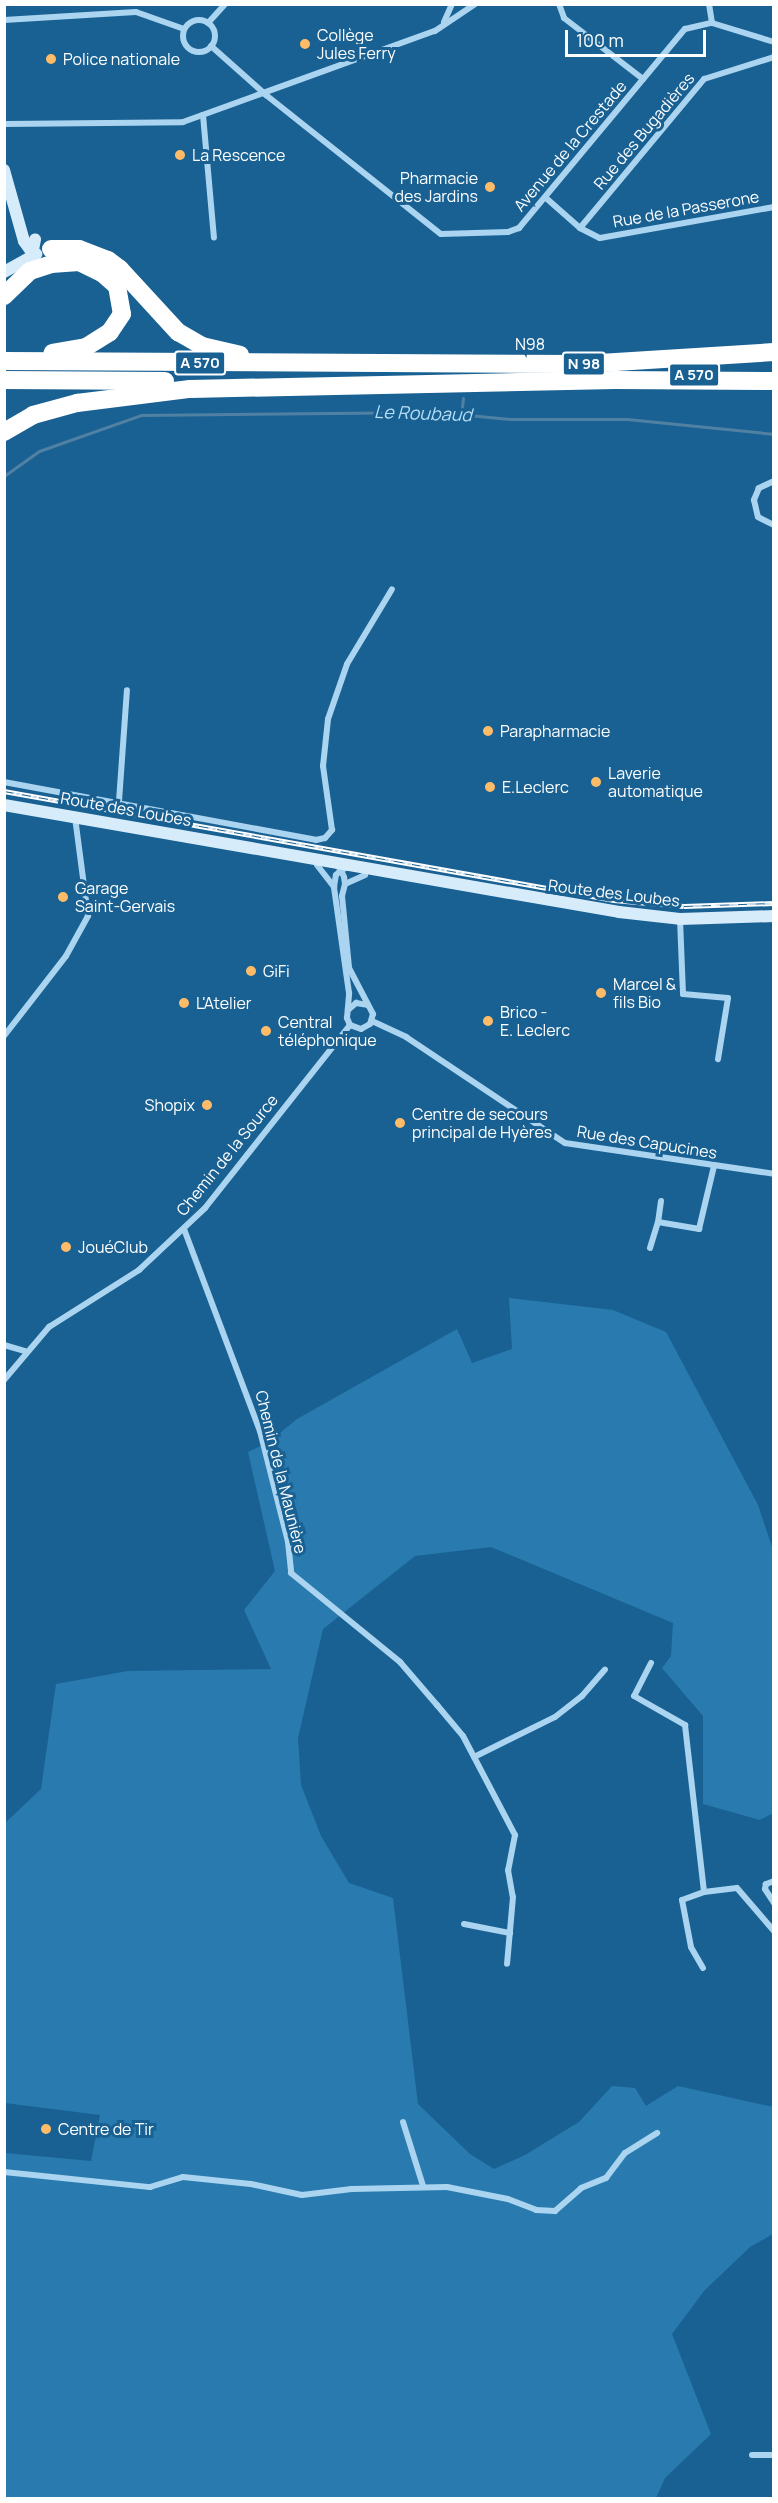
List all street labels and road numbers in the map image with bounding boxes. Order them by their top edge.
street label: Rue des Bugadières [590,69,698,193]
street label: Avenue de la Crestade [510,77,630,215]
street label: Rue de la Passerone [611,187,761,231]
street label: N98 [515,334,545,354]
road number: A 570 [173,351,227,375]
road number: N 98 [562,352,606,376]
road number: A 570 [667,363,721,387]
street label: Route des Loubes [59,788,193,830]
street label: Route des Loubes [547,875,681,911]
street label: Chemin de la Source [172,1091,282,1219]
street label: Rue des Capucines [576,1121,718,1163]
street label: Chemin de la Maunière [251,1389,311,1555]

